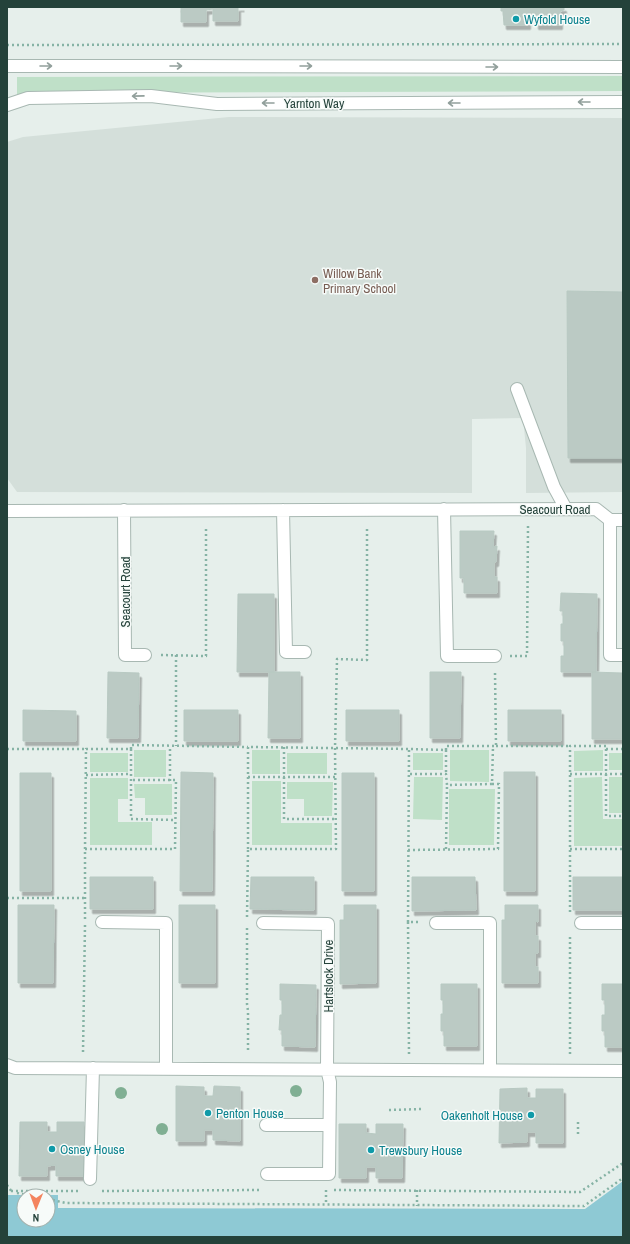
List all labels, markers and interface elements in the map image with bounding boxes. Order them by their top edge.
place label: Wyfold House [524,11,590,28]
marker: Wyfold House [511,14,521,24]
one-way arrow [39,62,52,70]
one-way arrow [169,62,182,70]
one-way arrow [299,62,312,70]
one-way arrow [485,63,498,71]
one-way arrow [132,92,145,100]
street label: Yarnton Way [284,95,345,112]
one-way arrow [578,98,591,106]
one-way arrow [448,99,461,107]
one-way arrow [262,100,275,107]
place label: Willow Bank Primary School [323,265,396,297]
marker: Willow Bank Primary School [310,275,320,285]
street label: Seacourt Road [519,501,591,518]
street label: Seacourt Road [117,556,134,628]
street label: Hartslock Drive [320,940,337,1012]
place label: Penton House [216,1105,284,1122]
place label: Oakenholt House [441,1107,523,1124]
marker: Penton House [203,1108,213,1118]
marker: Oakenholt House [526,1110,536,1120]
place label: Osney House [60,1141,125,1158]
place label: Trewsbury House [379,1142,462,1159]
marker: Osney House [47,1144,57,1154]
marker: Trewsbury House [366,1145,376,1155]
north arrow [16,1188,56,1228]
text: N [32,1211,39,1225]

